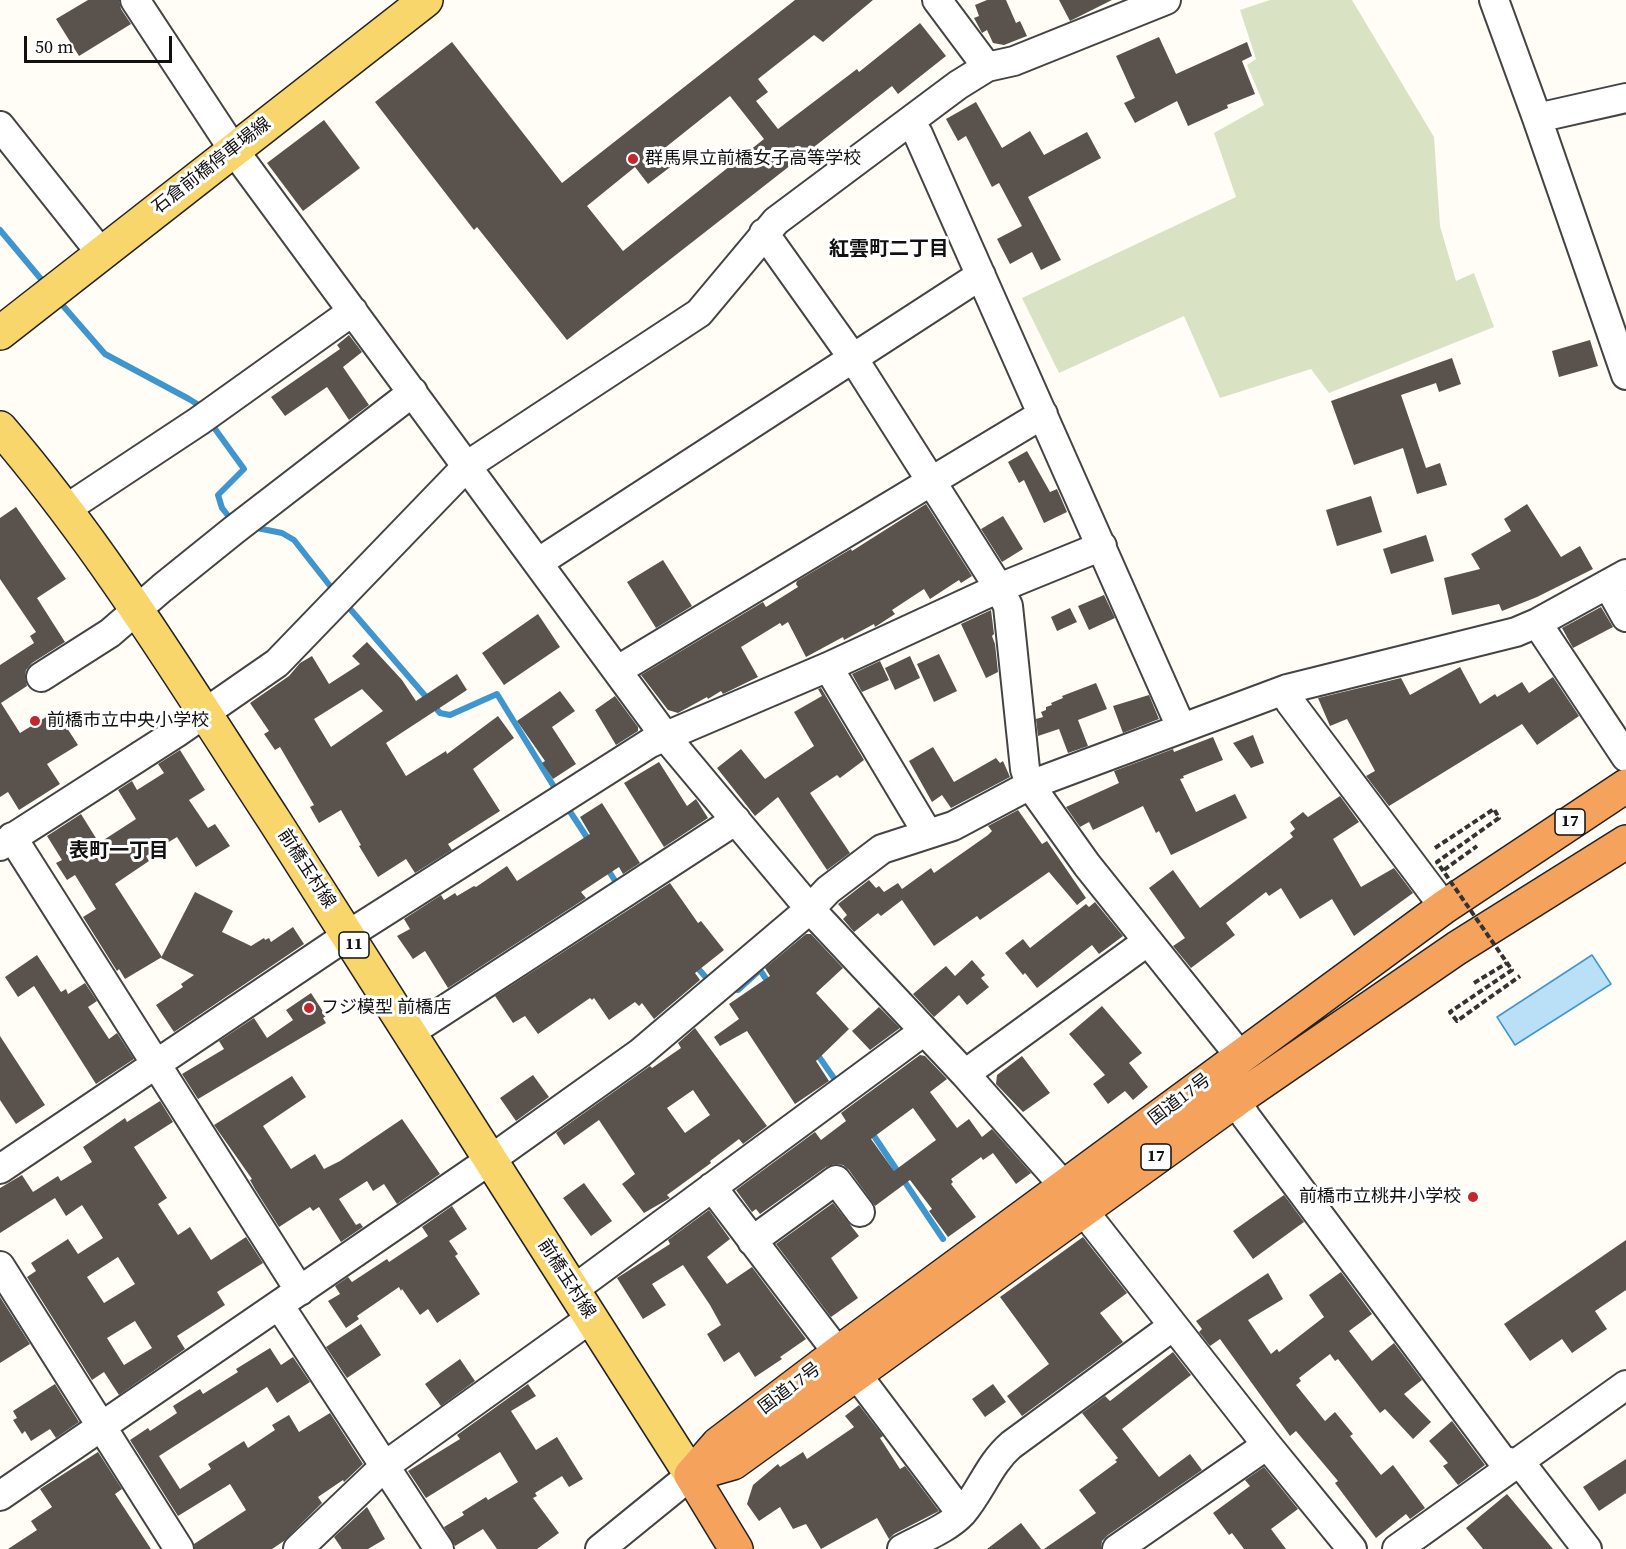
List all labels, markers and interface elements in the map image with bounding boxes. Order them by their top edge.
scale bar [27,24,176,62]
text: 50 m [35,34,73,59]
street label: 石倉前橋停車場線 [149,113,275,219]
place label: 群馬県立前橋女子高等学校 [645,148,861,170]
marker: 群馬県立前橋女子高等学校 [626,152,640,166]
district label: 紅雲町二丁目 [829,238,949,262]
place label: 前橋市立中央小学校 [47,710,209,732]
marker: 前橋市立中央小学校 [28,714,42,728]
road number: 17 [1555,809,1585,835]
street label: 前橋玉村線 [272,825,340,913]
district label: 表町一丁目 [69,840,169,864]
road number: 11 [339,932,369,958]
place label: フジ模型 前橋店 [321,997,451,1019]
marker: フジ模型 前橋店 [302,1001,316,1015]
street label: 国道17号 [1145,1070,1215,1130]
road number: 17 [1141,1144,1171,1170]
place label: 前橋市立桃井小学校 [1299,1186,1461,1208]
marker: 前橋市立桃井小学校 [1466,1190,1480,1204]
street label: 前橋玉村線 [532,1235,600,1323]
street label: 国道17号 [755,1359,825,1419]

